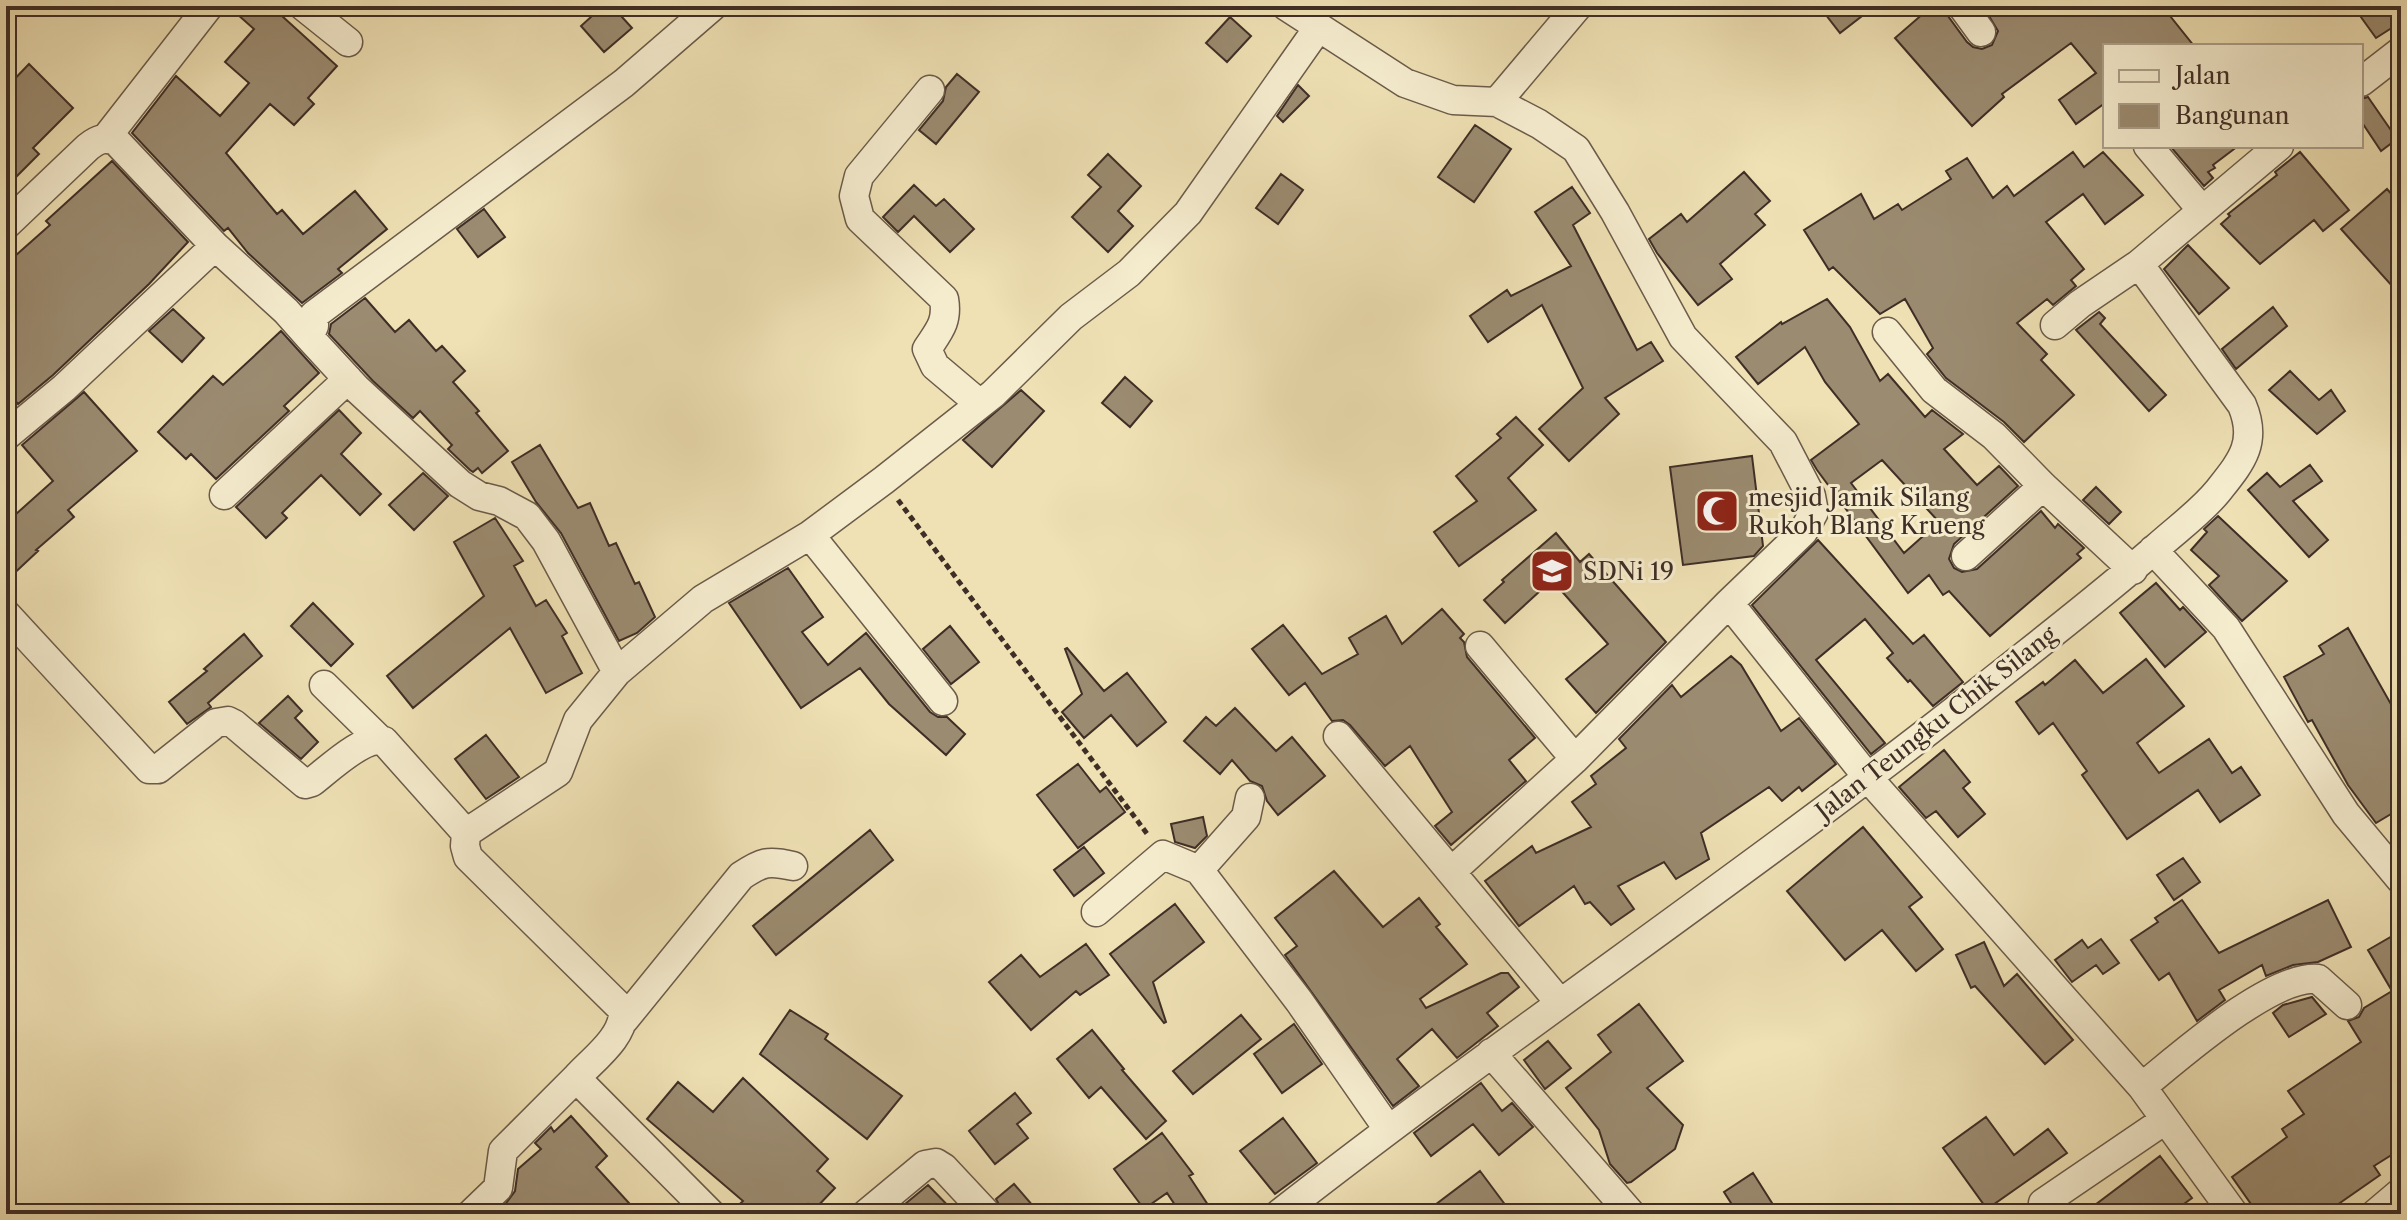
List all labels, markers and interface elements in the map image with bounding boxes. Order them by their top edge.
legend [2103,44,2363,148]
text: Jalan [2171,61,2231,90]
text: Bangunan [2175,101,2290,130]
place label: mesjid Jamik Silang Rukoh Blang Krueng [1748,483,1985,540]
mosque icon: mesjid Jamik Silang Rukoh Blang Krueng [1693,487,1741,535]
school or university icon: SDNi 19 [1528,547,1576,595]
place label: SDNi 19 [1583,557,1674,586]
street label: Jalan Teungku Chik Silang [1807,620,2063,829]

